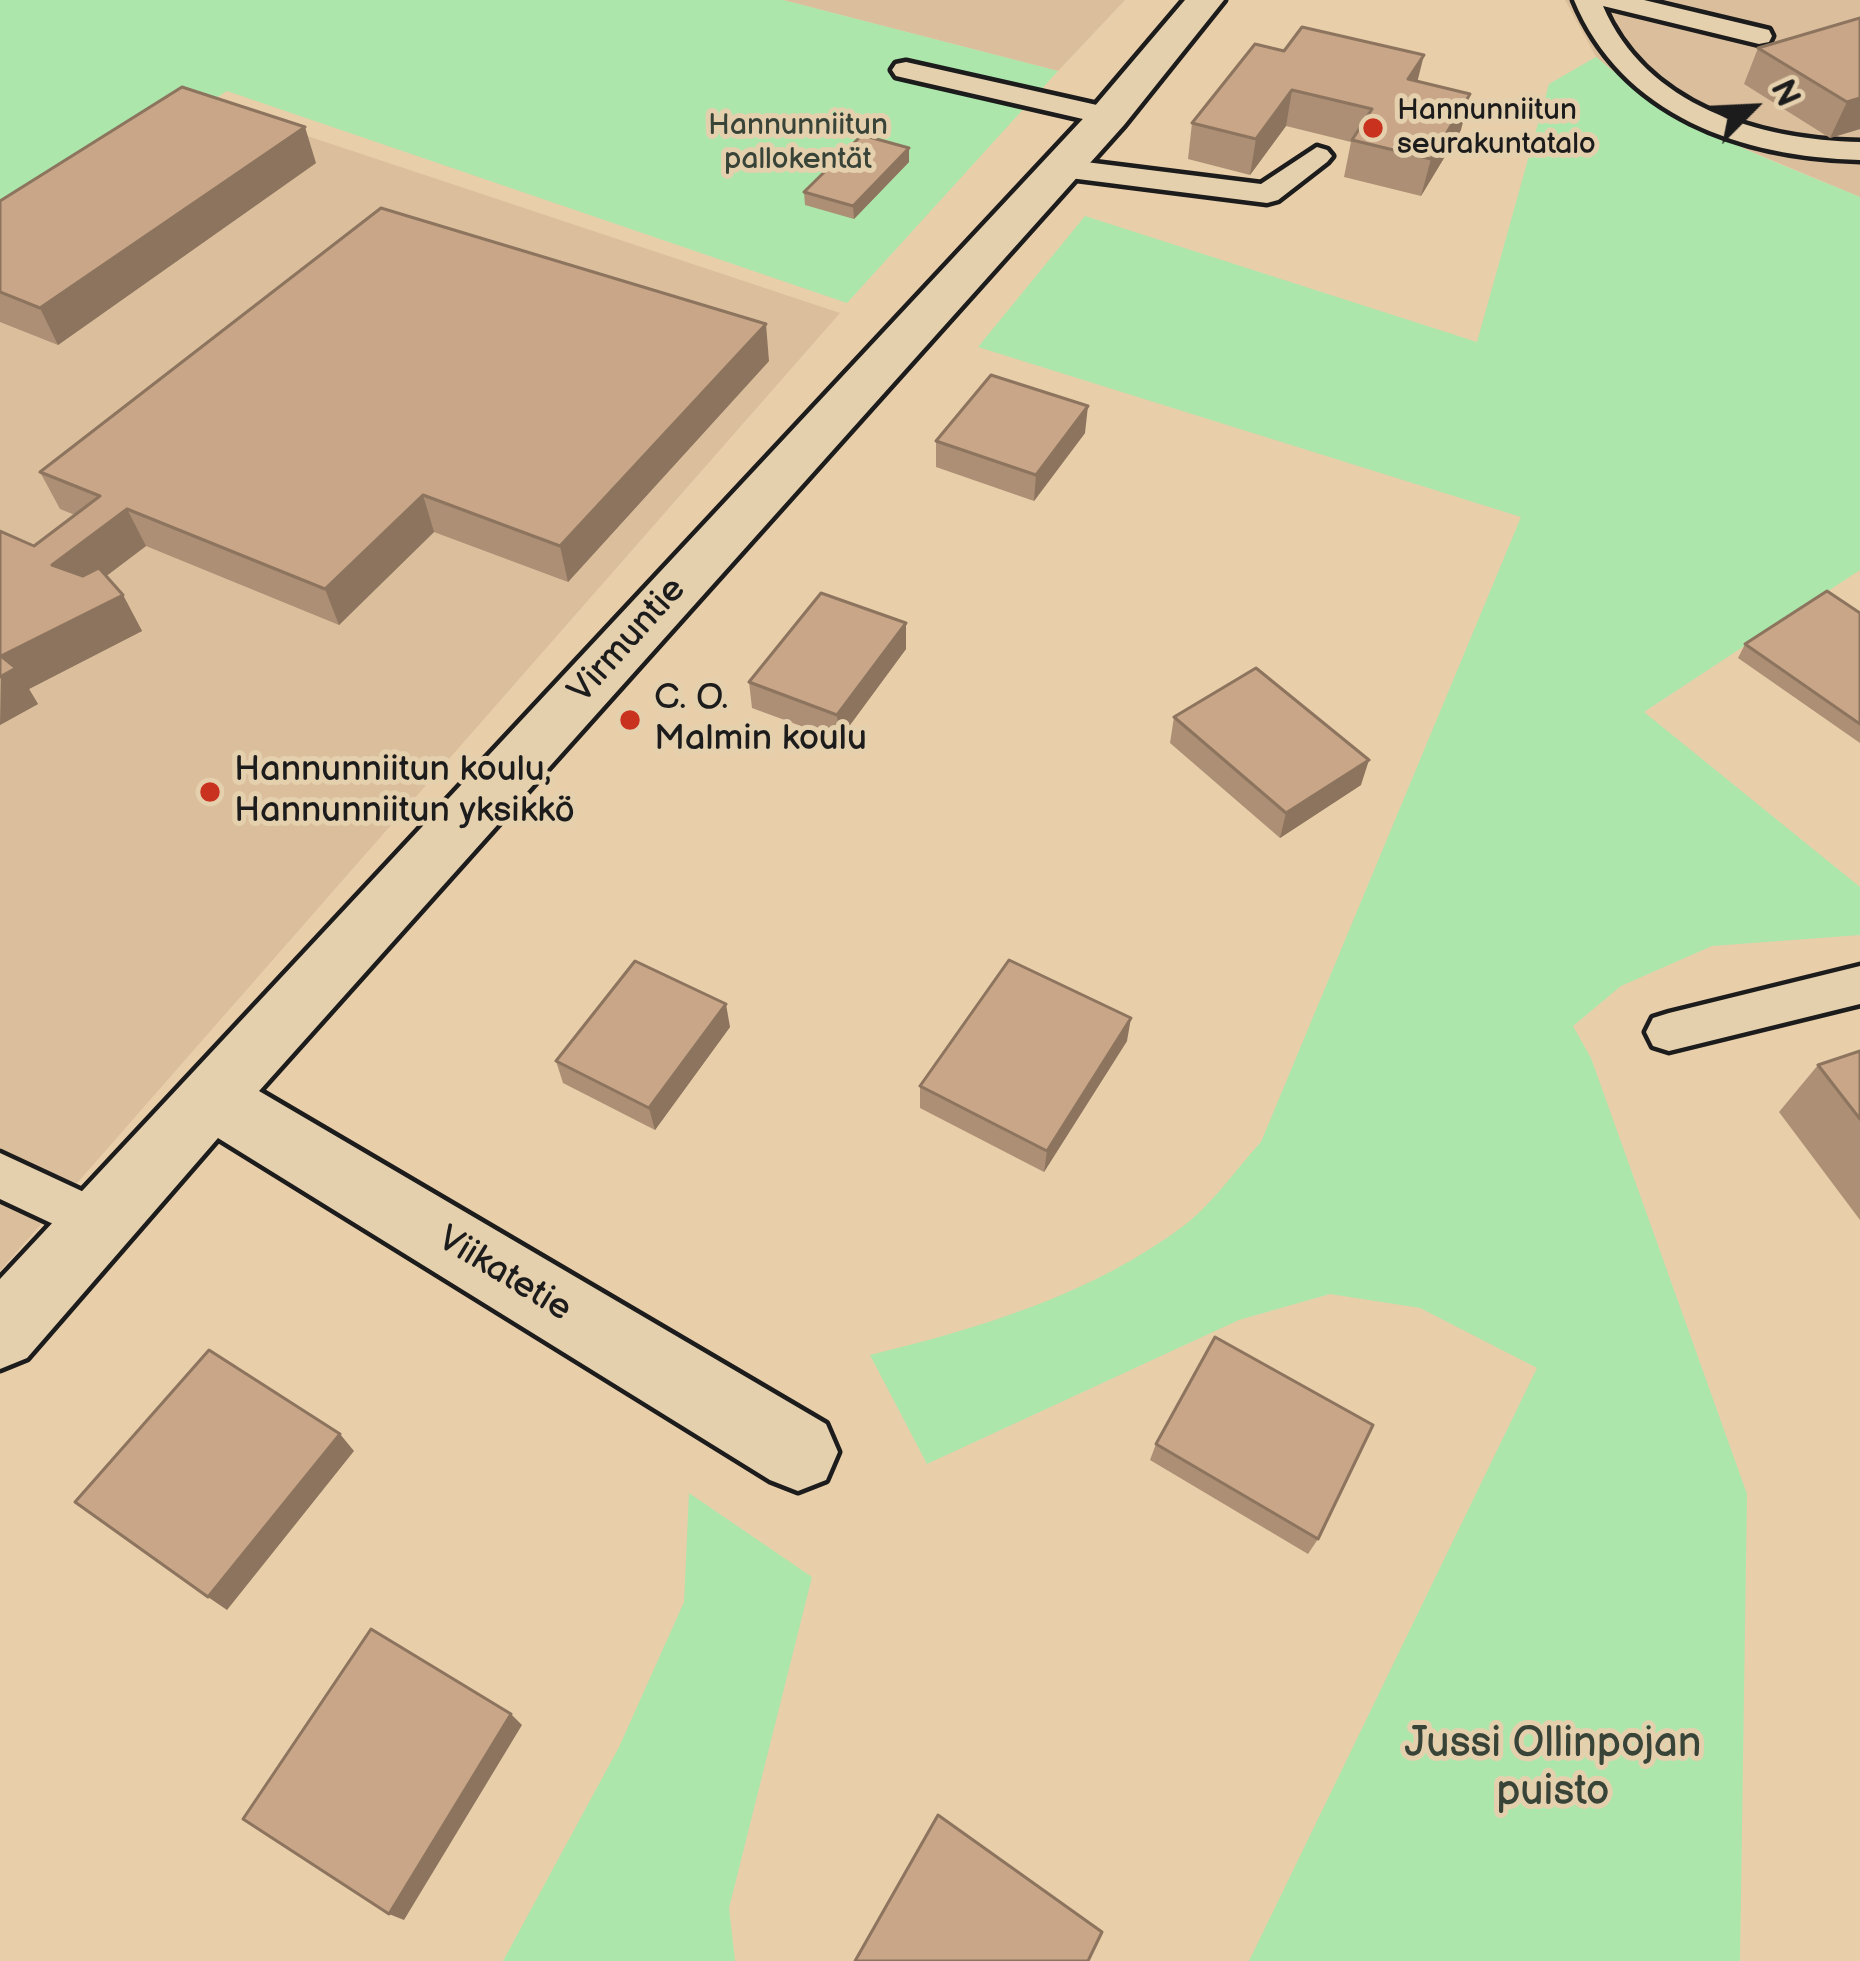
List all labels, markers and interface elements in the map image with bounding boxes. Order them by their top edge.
north arrow [1692,48,1812,168]
text: N [1762,74,1808,113]
place label: Hannunniitun seurakuntatalo [1397,93,1596,164]
park label: Hannunniitun pallokentät [708,108,888,178]
marker: Hannunniitun seurakuntatalo [1360,115,1386,141]
street label: Virmuntie [560,569,696,713]
place label: C. O. Malmin koulu [654,677,867,762]
marker: C. O. Malmin koulu [617,707,643,733]
place label: Hannunniitun koulu, Hannunniitun yksikkö [234,749,575,834]
marker: Hannunniitun koulu, Hannunniitun yksikkö [197,779,223,805]
street label: Viikatetie [429,1218,579,1332]
park label: Jussi Ollinpojan puisto [1404,1720,1702,1818]

